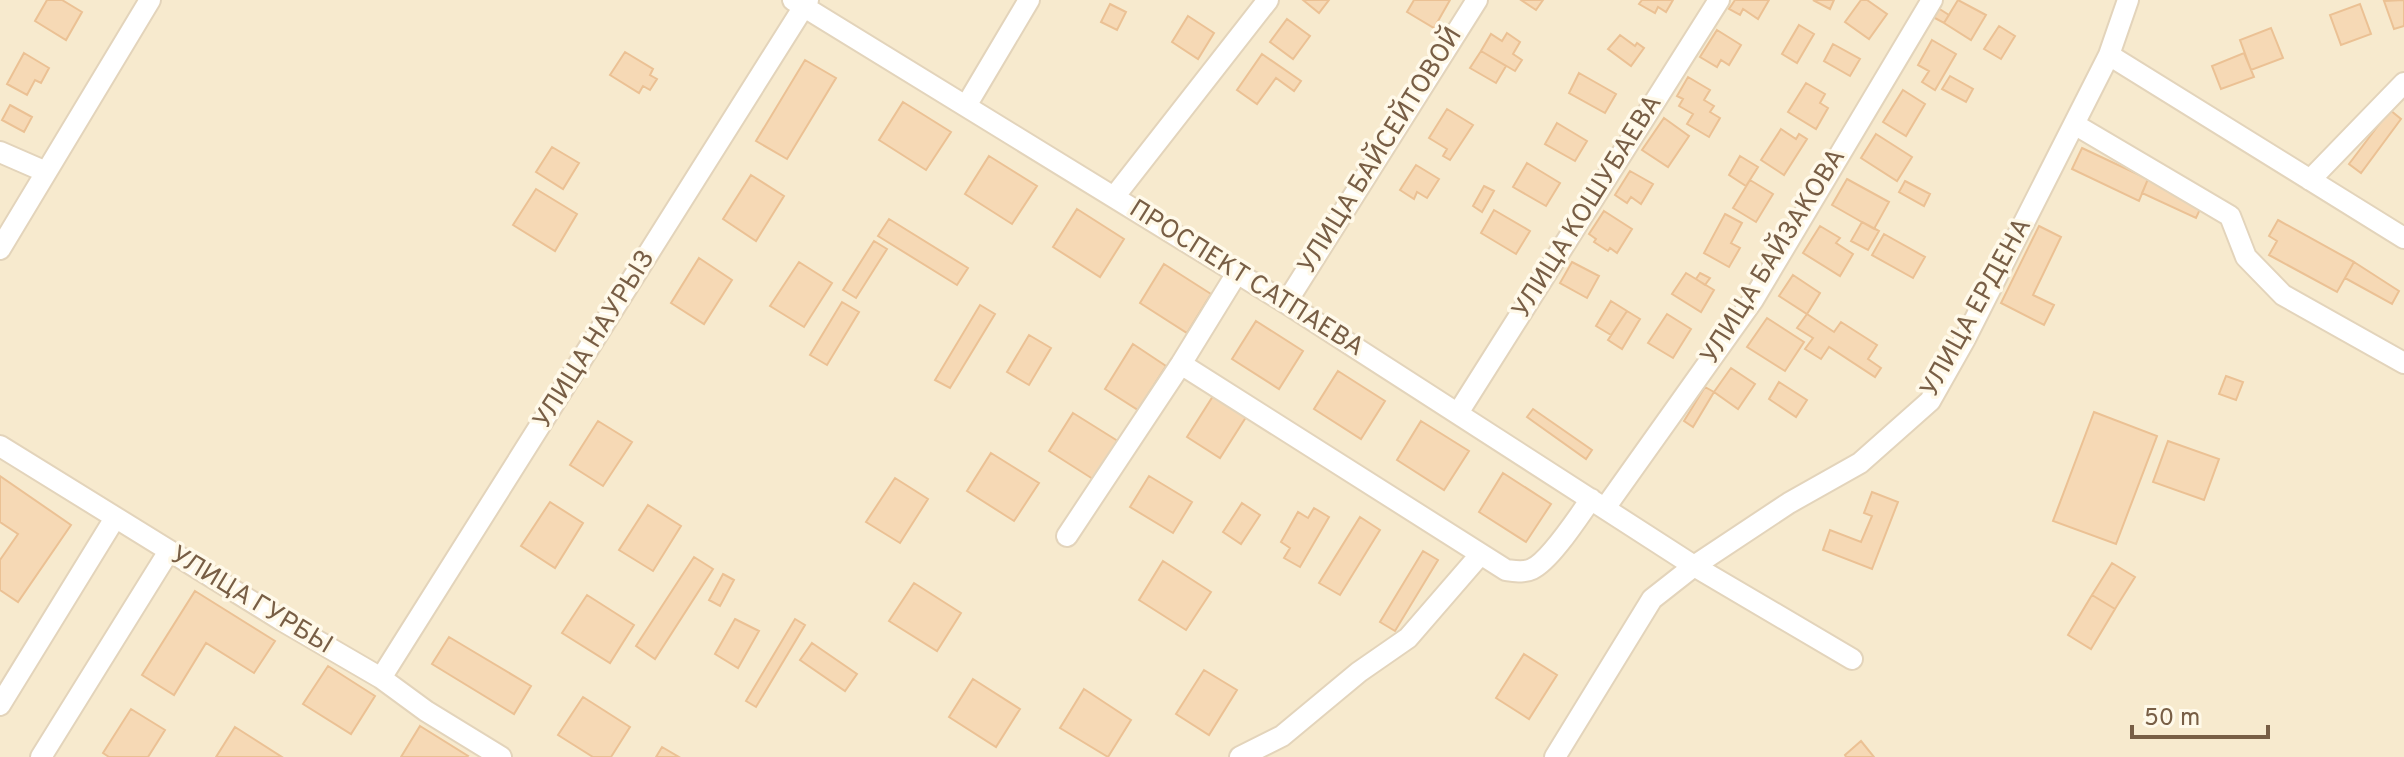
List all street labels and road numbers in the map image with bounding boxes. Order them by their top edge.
street label: УЛИЦА БАЙСЕЙТОВОЙ [1290,20,1470,281]
street label: УЛИЦА КОШУБАЕВА [1506,89,1670,325]
street label: УЛИЦА БАЙЗАКОВА [1692,142,1854,371]
street label: ПРОСПЕКТ САТПАЕВА [1122,193,1370,365]
street label: УЛИЦА ЕРДЕНА [1914,213,2040,403]
street label: УЛИЦА НАУРЫЗ [527,245,663,435]
street label: УЛИЦА ГУРБЫ [164,539,338,663]

